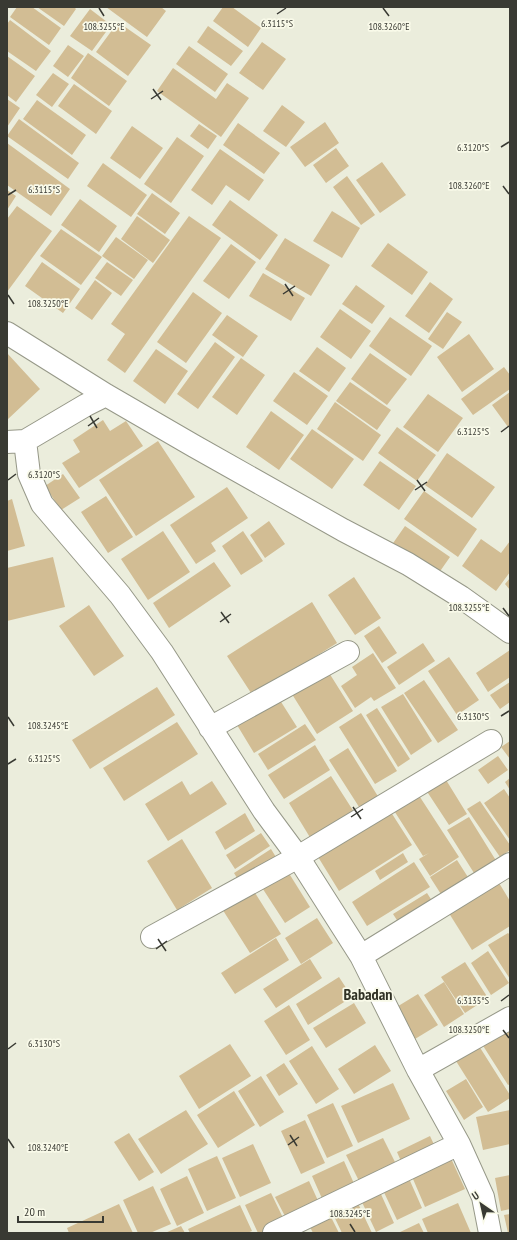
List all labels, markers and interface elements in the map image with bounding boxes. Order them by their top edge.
text: 6.3115°S [261,17,293,30]
text: 108.3255°E [84,20,125,33]
text: 108.3260°E [369,20,410,33]
text: 6.3120°S [457,141,489,154]
text: 108.3260°E [449,179,490,192]
text: 6.3115°S [28,183,60,196]
text: 108.3250°E [28,297,69,310]
text: 6.3125°S [457,425,489,438]
text: 6.3120°S [28,468,60,481]
text: 108.3255°E [449,601,490,614]
text: 6.3130°S [457,710,489,723]
text: 108.3245°E [28,719,69,732]
text: 6.3125°S [28,752,60,765]
district label: Babadan [343,984,393,1004]
text: 6.3135°S [457,994,489,1007]
text: 108.3250°E [449,1023,490,1036]
text: 6.3130°S [28,1037,60,1050]
text: 108.3240°E [28,1141,69,1154]
north arrow [461,1184,501,1224]
text: U [469,1188,482,1203]
scale bar [18,1198,103,1224]
text: 20 m [24,1204,45,1219]
text: 108.3245°E [330,1207,371,1220]

